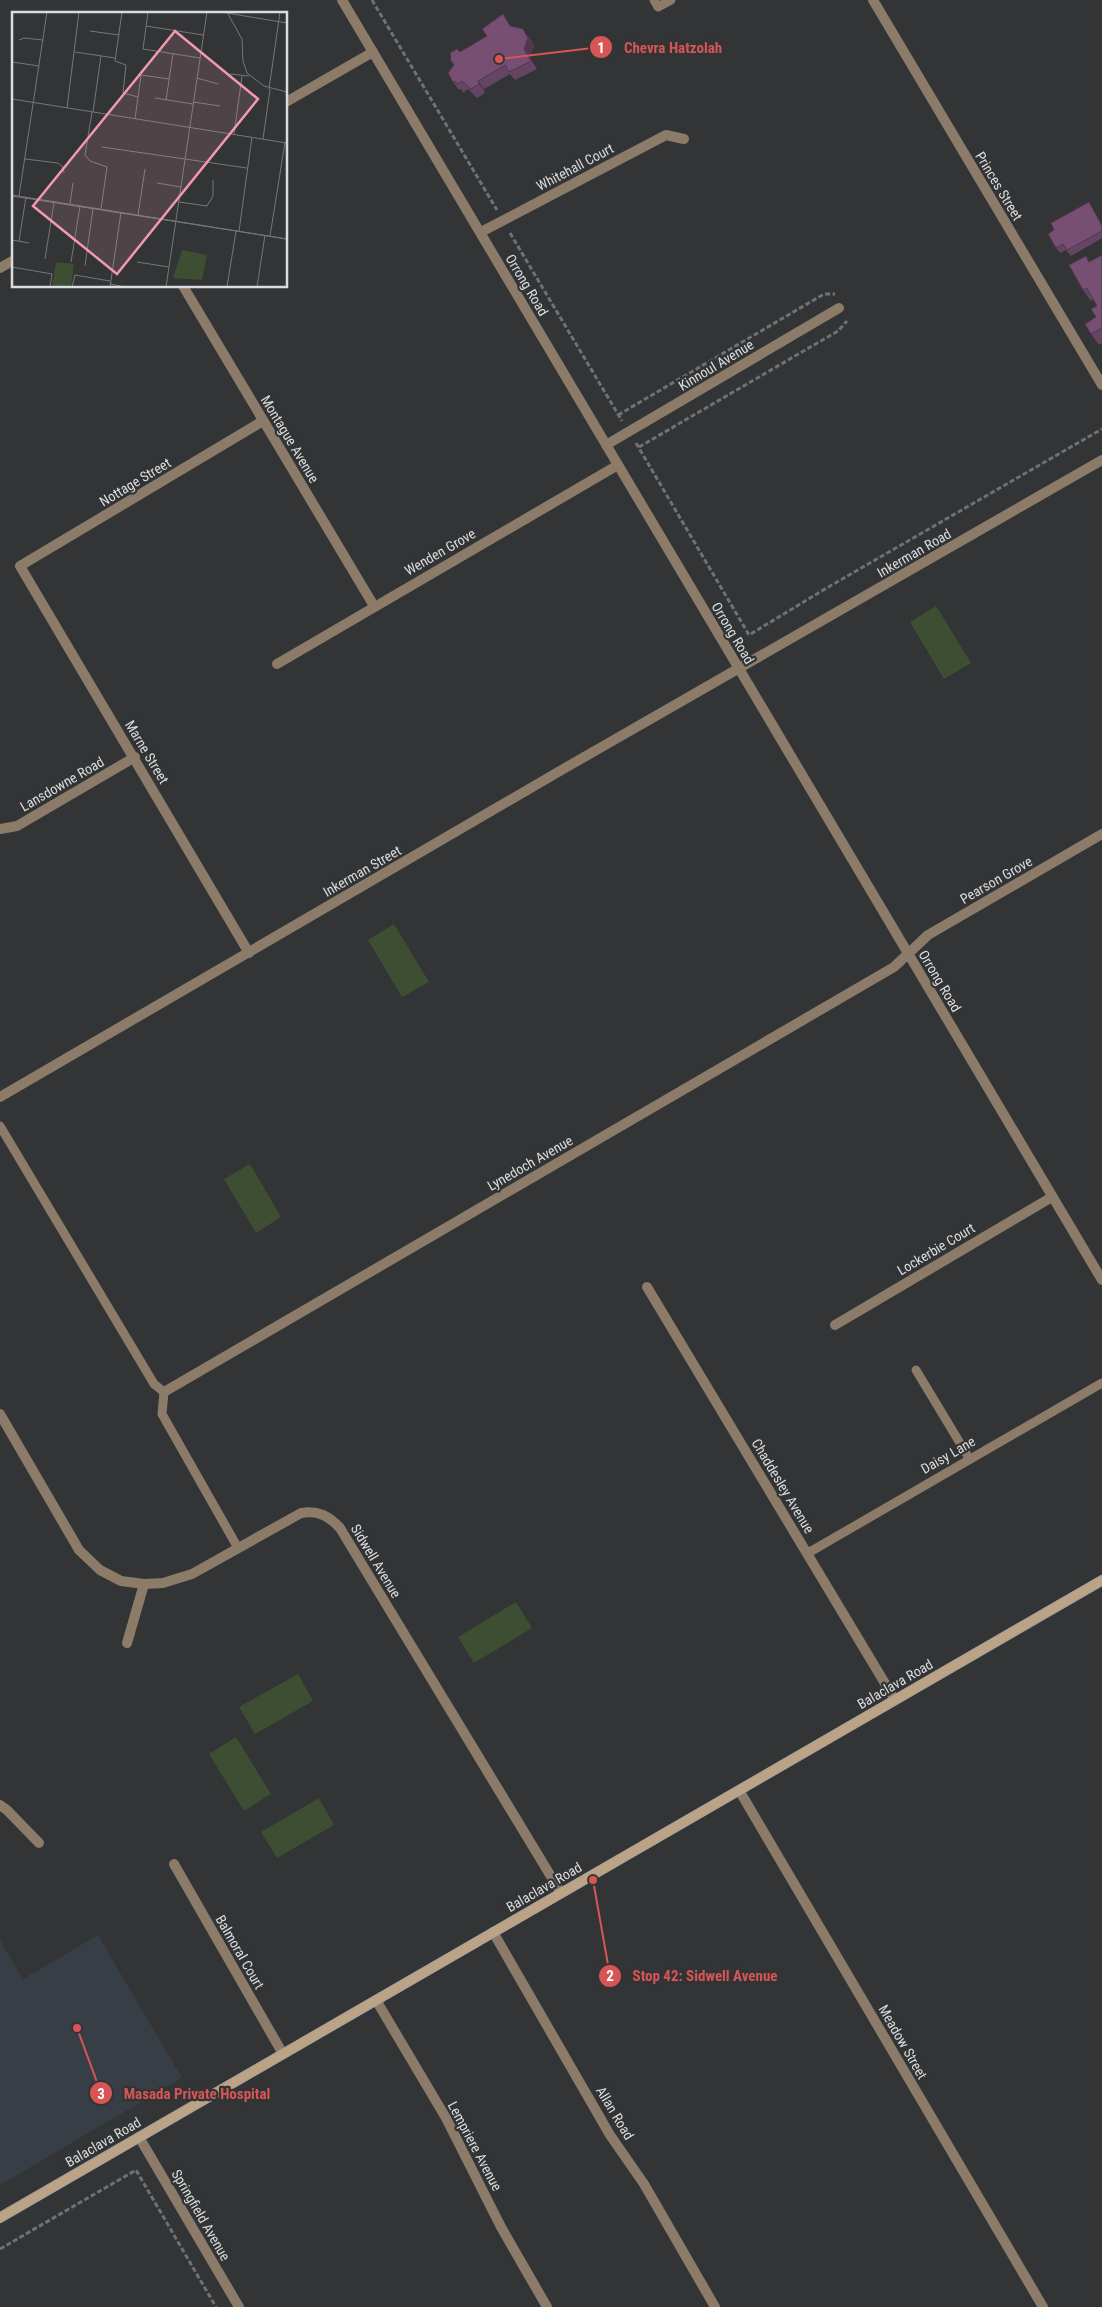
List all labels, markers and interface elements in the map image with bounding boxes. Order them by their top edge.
inset map [12,12,288,288]
callout: Chevra Hatzolah [589,32,732,62]
text: 1 [597,39,605,57]
text: Chevra Hatzolah [624,39,722,57]
street label: Whitehall Court [534,140,616,194]
street label: Princes Street [972,149,1026,223]
street label: Orrong Road [502,251,552,319]
street label: Kinnoul Avenue [675,336,757,394]
street label: Montague Avenue [258,392,323,486]
street label: Nottage Street [97,454,173,510]
street label: Wenden Grove [402,525,479,579]
street label: Inkerman Road [874,525,954,581]
street label: Orrong Road [708,599,758,667]
street label: Marne Street [122,717,172,787]
street label: Lansdowne Road [17,754,107,814]
street label: Inkerman Street [320,842,404,900]
street label: Pearson Grove [957,853,1035,907]
street label: Orrong Road [915,947,965,1015]
street label: Lynedoch Avenue [485,1132,576,1194]
street label: Lockerbie Court [894,1220,978,1278]
street label: Daisy Lane [918,1433,978,1477]
street label: Chaddesley Avenue [749,1436,818,1536]
street label: Sidwell Avenue [348,1521,404,1601]
street label: Balaclava Road [854,1656,936,1712]
street label: Balaclava Road [503,1859,585,1915]
street label: Balmoral Court [212,1912,268,1992]
callout: Stop 42: Sidwell Avenue [597,1961,787,1991]
text: 2 [606,1967,614,1985]
text: Stop 42: Sidwell Avenue [633,1967,777,1985]
street label: Meadow Street [875,2002,931,2082]
callout: Masada Private Hospital [89,2078,280,2108]
street label: Allan Road [593,2083,637,2143]
text: 3 [97,2085,105,2103]
text: Masada Private Hospital [124,2085,270,2103]
street label: Lempriere Avenue [445,2099,505,2194]
street label: Balaclava Road [62,2114,144,2170]
street label: Springfield Avenue [168,2167,234,2264]

